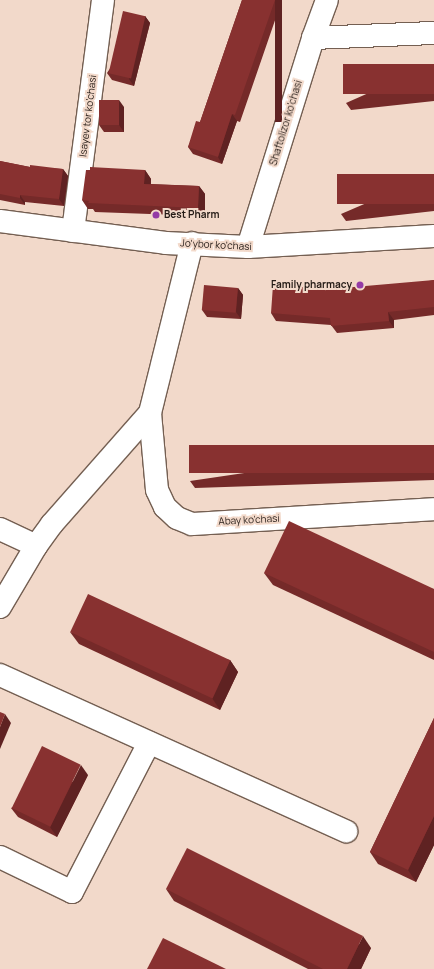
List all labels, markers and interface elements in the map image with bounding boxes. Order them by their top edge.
street label: Isayev tor ko'chasi [77,74,99,158]
street label: Shaftolizor ko'chasi [267,79,305,167]
place label: Best Pharm [164,209,219,221]
marker: Best Pharm [151,210,161,220]
street label: Jo'ybor ko'chasi [180,237,252,253]
place label: Family pharmacy [271,279,352,291]
marker: Family pharmacy [355,280,365,290]
street label: Abay ko'chasi [218,512,280,528]

